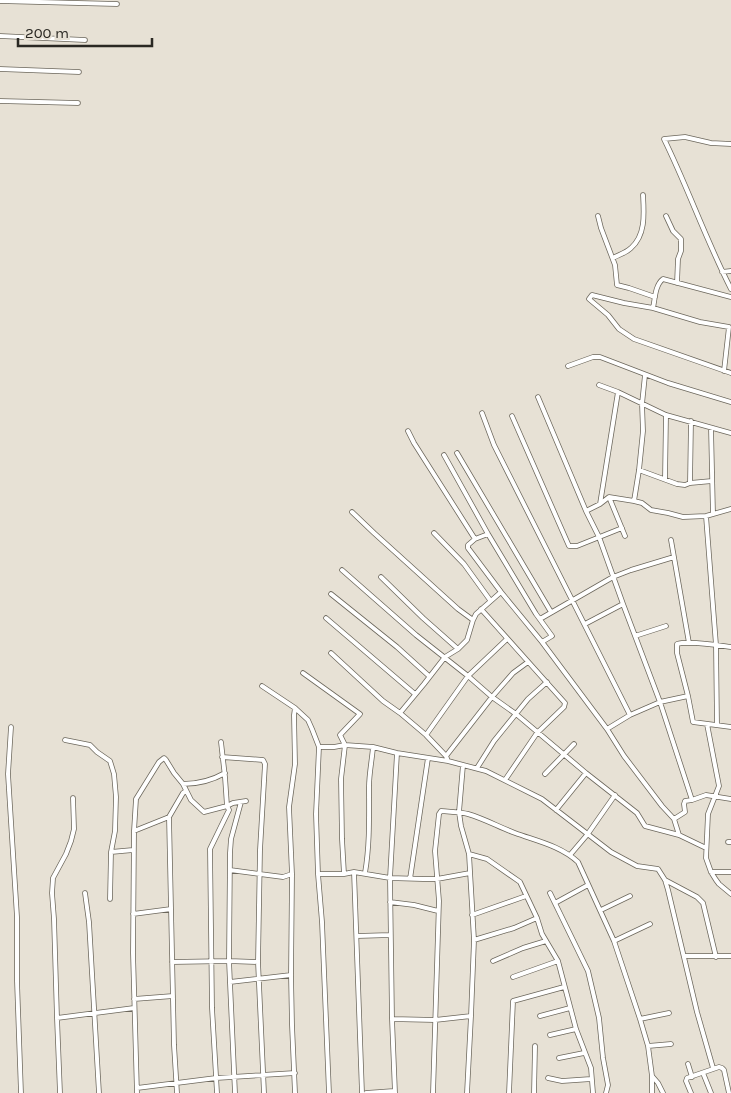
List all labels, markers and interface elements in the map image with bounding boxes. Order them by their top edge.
scale bar [18,15,151,47]
text: 200 m [25,24,69,42]

